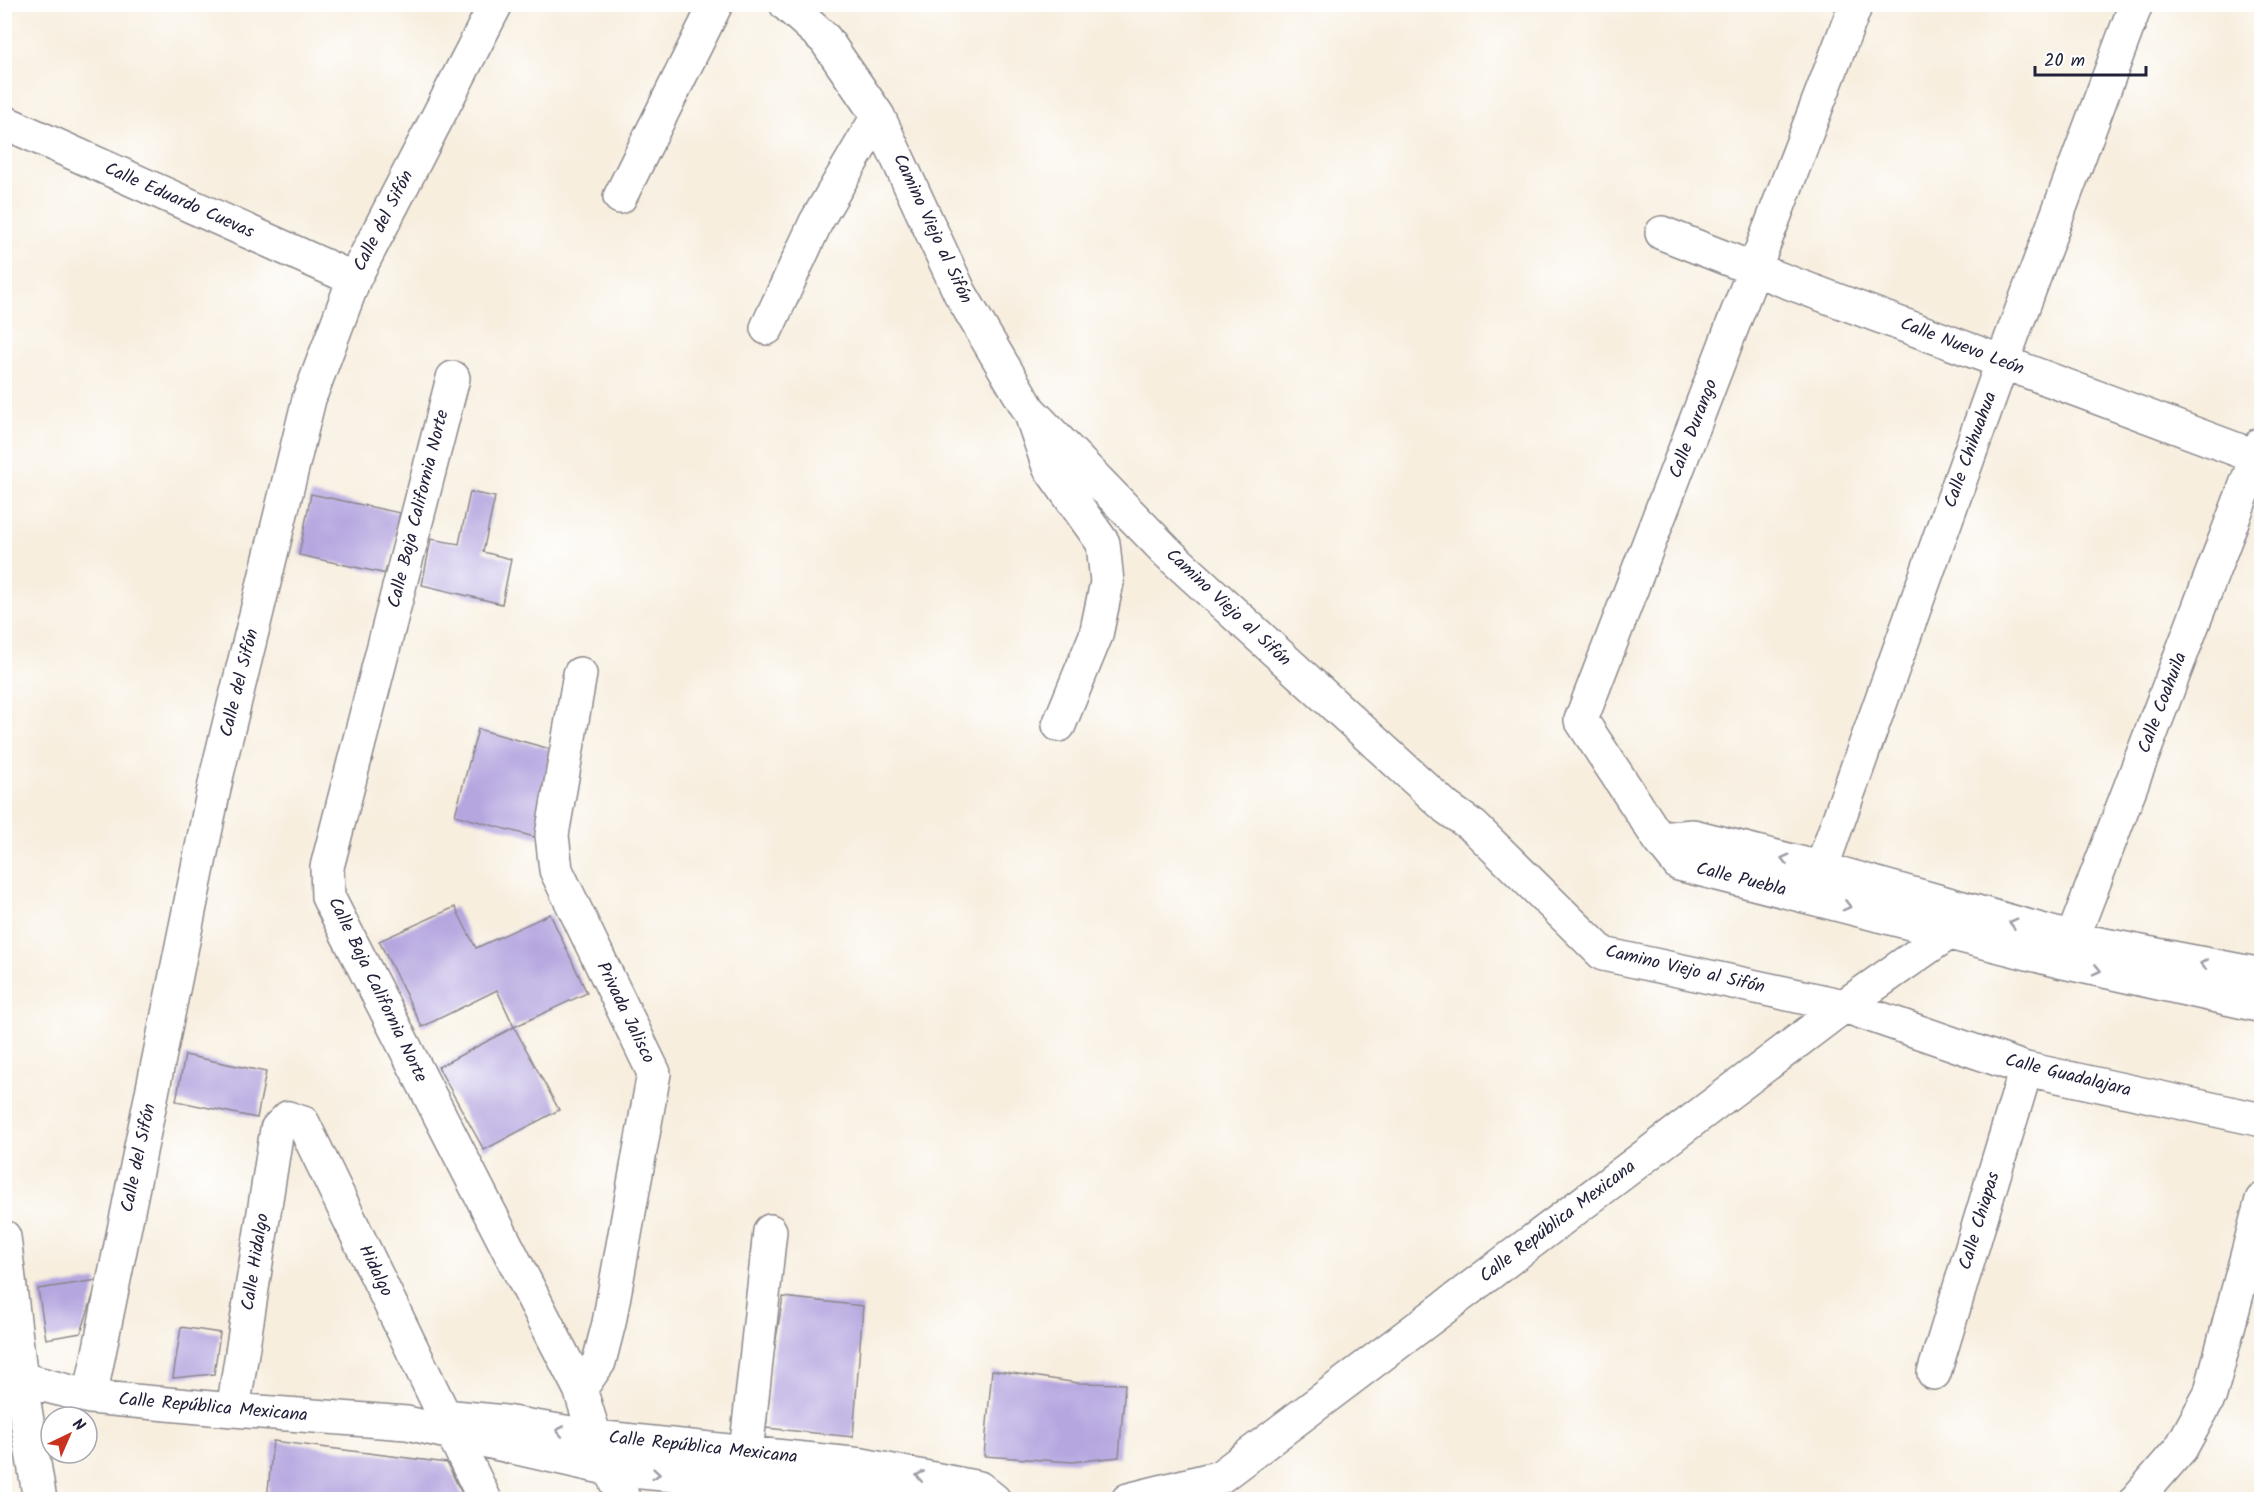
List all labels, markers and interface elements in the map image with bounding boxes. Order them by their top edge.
scale bar [2035,39,2146,77]
text: 20 m [2044,47,2085,76]
street label: Camino Viejo al Sifón [884,149,980,309]
street label: Calle Eduardo Cuevas [99,155,259,247]
street label: Calle del Sifón [346,165,422,277]
street label: Calle Nuevo León [1896,310,2028,384]
street label: Calle Durango [1662,375,1726,483]
street label: Calle Chihuahua [1937,388,2005,512]
street label: Calle Baja California Norte [380,407,458,611]
street label: Camino Viejo al Sifón [1158,542,1298,674]
street label: Calle del Sifón [213,626,267,740]
street label: Calle Coahuila [2130,648,2196,758]
one-way arrow [1780,854,1790,867]
street label: Calle Puebla [1693,855,1789,905]
street label: Calle Baja California Norte [319,892,435,1088]
one-way arrow [1842,899,1852,912]
one-way arrow [2009,918,2019,931]
street label: Camino Viejo al Sifón [1602,938,1768,1002]
street label: Privada Jalisco [588,957,662,1069]
one-way arrow [2199,958,2209,971]
one-way arrow [2092,962,2102,975]
street label: Calle Guadalajara [2002,1046,2134,1106]
street label: Calle del Sifón [113,1101,165,1215]
street label: Calle República Mexicana [1473,1153,1643,1291]
street label: Calle Chiapas [1951,1168,2009,1274]
street label: Calle Hidalgo [234,1211,278,1313]
street label: Hidalgo [350,1240,400,1302]
street label: Calle República Mexicana [117,1385,309,1431]
north arrow [39,1405,99,1465]
text: N [66,1413,91,1438]
street label: Calle República Mexicana [607,1424,799,1472]
one-way arrow [555,1425,565,1438]
one-way arrow [651,1467,660,1480]
one-way arrow [915,1470,925,1483]

